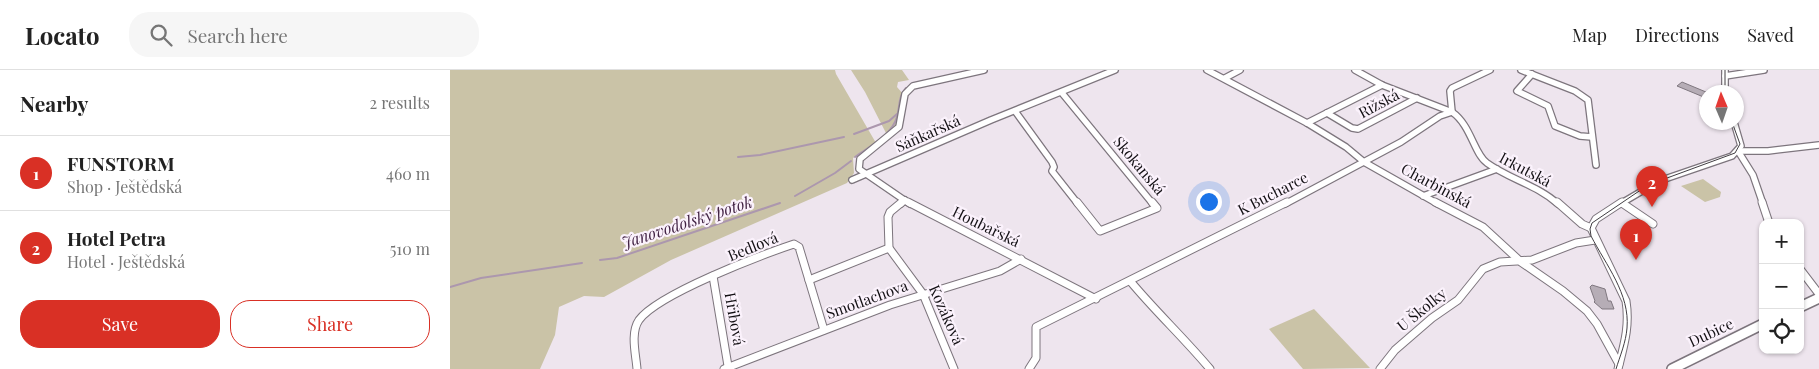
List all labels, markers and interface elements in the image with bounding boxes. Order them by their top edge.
search box [129,12,479,57]
text: Locato [25,19,99,51]
icon: search [147,21,175,49]
text: Search here [187,22,288,48]
text: Map [1572,23,1607,47]
text: Directions [1635,23,1719,47]
text: Saved [1747,23,1794,47]
street label: Rižská [1355,84,1403,122]
north arrow [1699,85,1744,130]
text: Nearby [20,89,89,117]
text: 2 results [370,92,430,113]
street label: Sáňkařská [892,110,964,156]
street label: Skokanská [1109,132,1171,199]
street label: Irkutská [1496,147,1555,191]
text: FUNSTORM [67,150,175,176]
street label: Charbinská [1398,158,1476,212]
text: 1 [33,163,39,184]
text: 460 m [386,163,430,184]
pin: 2 [1636,166,1668,207]
street label: K Bucharce [1234,167,1311,219]
text: Shop · Ještědská [67,176,182,197]
your location [1196,189,1222,215]
water label: Janovodolský potok [619,190,755,253]
street label: Houbařská [949,201,1024,251]
pin: 1 [1620,219,1652,260]
map controls [1759,219,1804,354]
button: + [1759,219,1804,264]
text: Hotel Petra [67,225,166,251]
street label: Bedlová [724,227,781,265]
text: 2 [32,238,40,259]
text: 510 m [390,238,430,259]
text: Hotel · Ještědská [67,251,185,272]
button: − [1759,264,1804,309]
street label: Smotlachova [823,275,911,323]
street label: Kozáková [925,282,969,348]
street label: U Školky [1393,283,1451,335]
street label: Hřibová [720,291,750,348]
button: Save [20,300,220,348]
button: Share [230,300,430,348]
button: locate [1759,309,1804,354]
street label: Dubice [1685,313,1736,351]

